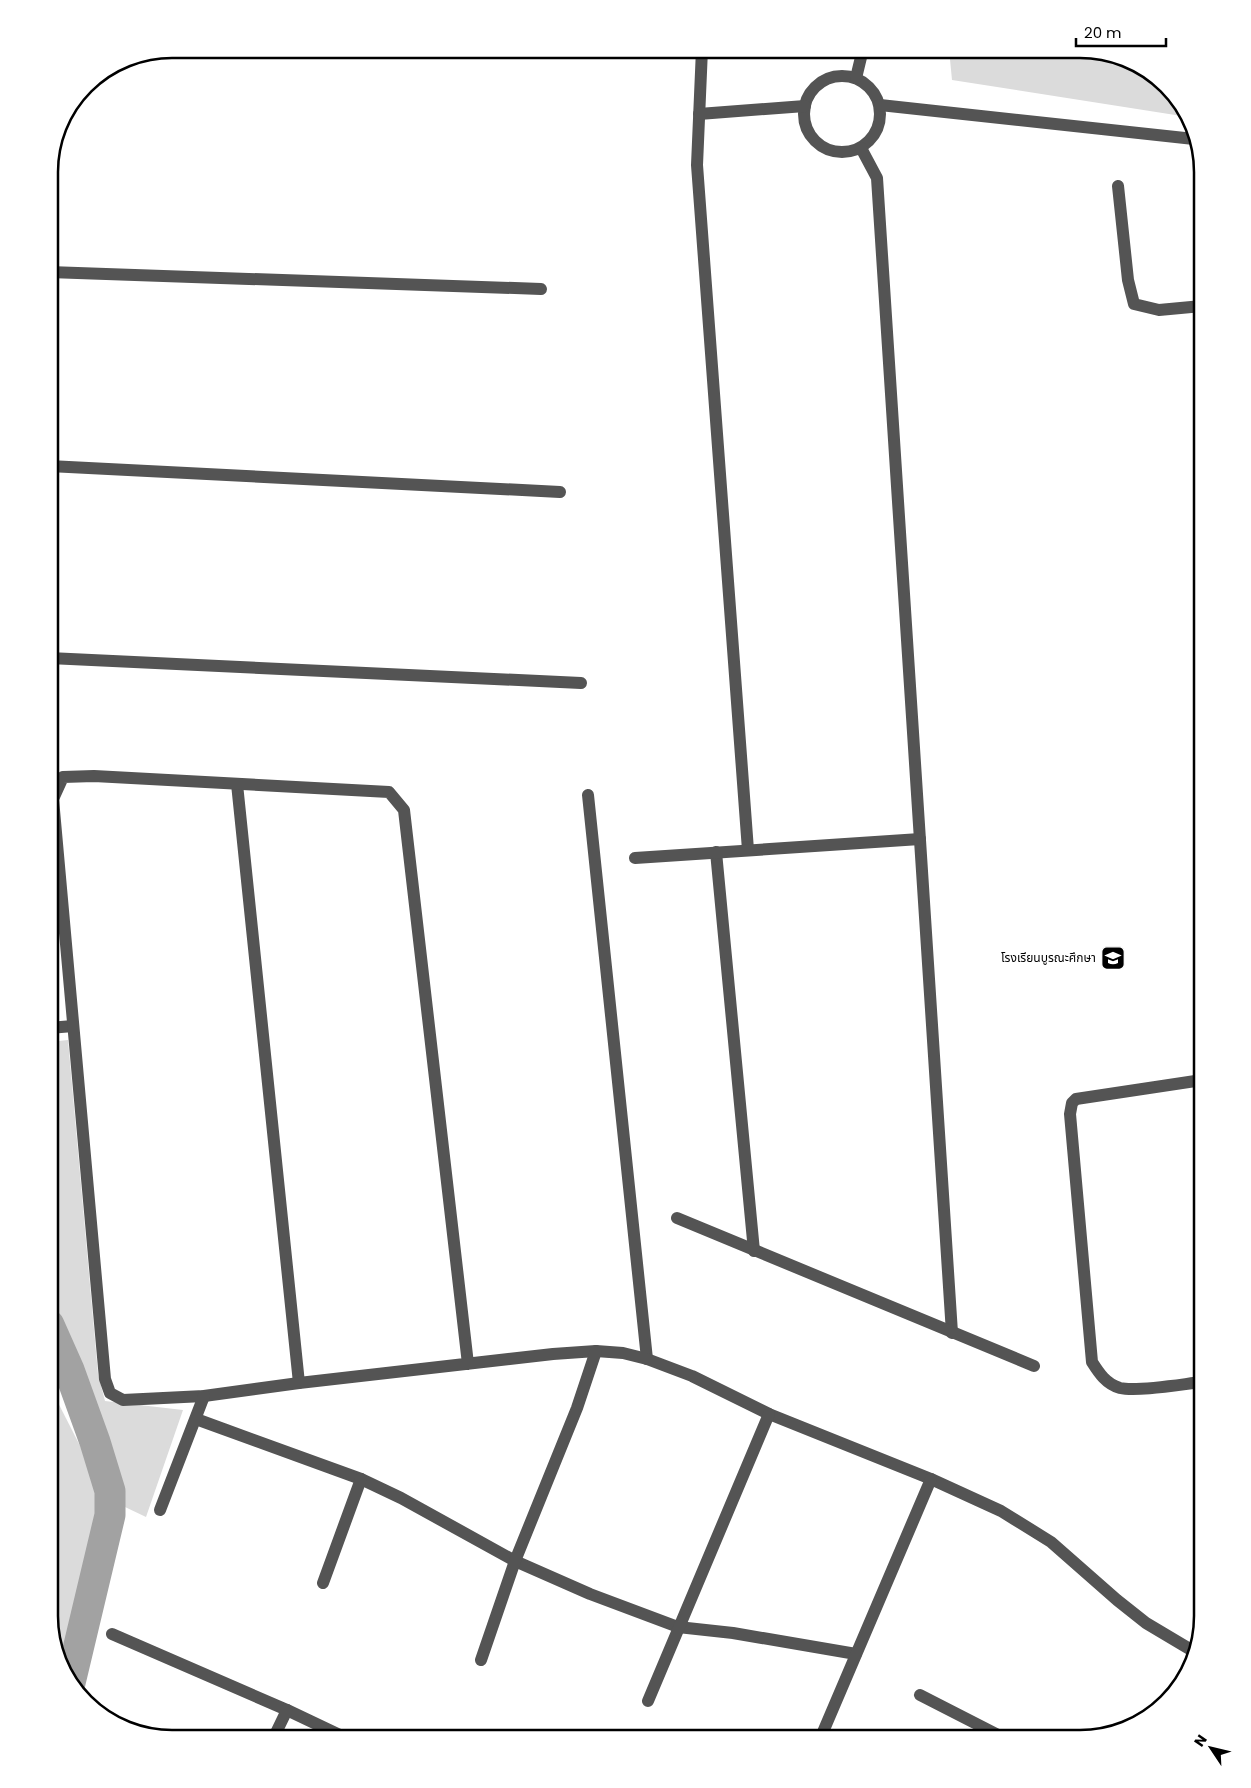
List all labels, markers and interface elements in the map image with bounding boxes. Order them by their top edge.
scale bar [1076,15,1166,47]
text: 20 m [1084,22,1122,43]
school or university icon: โรงเรียนบูรณะศึกษา [1100,945,1126,971]
place label: โรงเรียนบูรณะศึกษา [1001,949,1096,966]
north arrow [1186,1723,1236,1773]
text: N [1189,1730,1212,1751]

